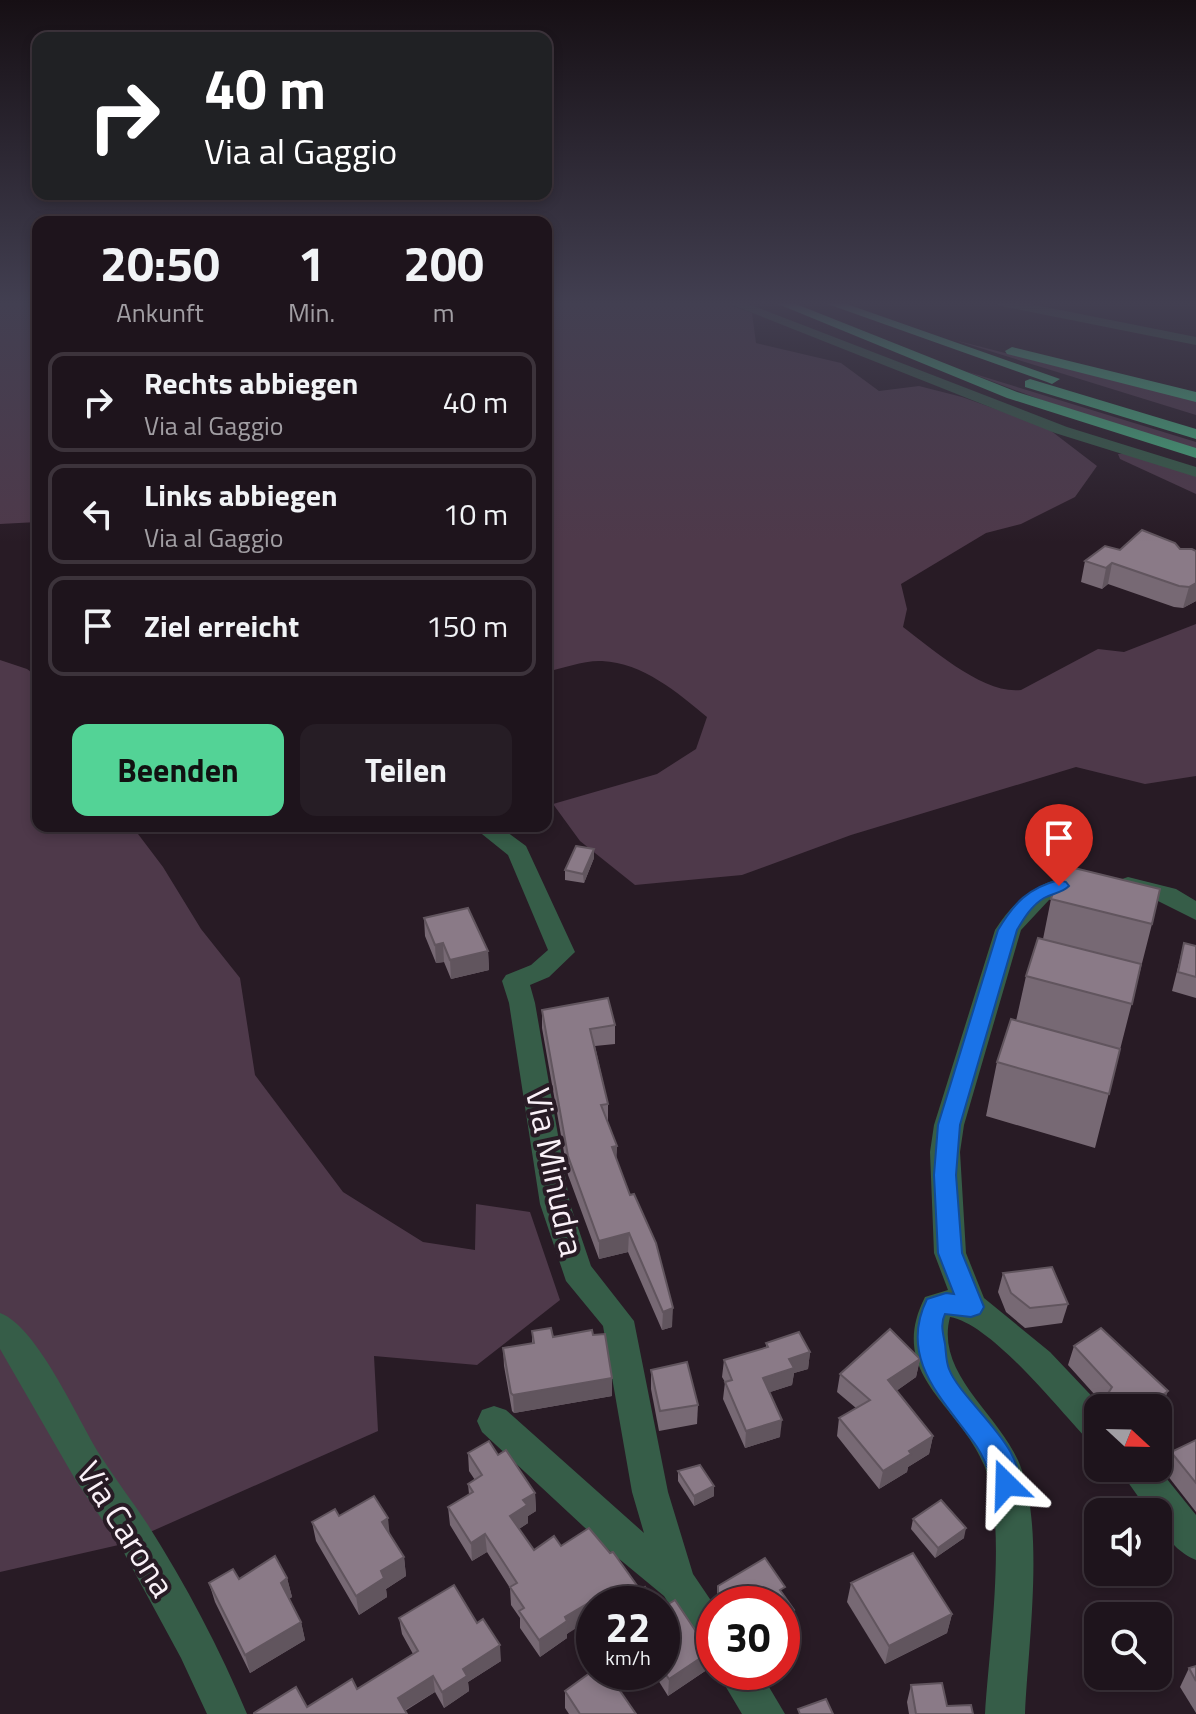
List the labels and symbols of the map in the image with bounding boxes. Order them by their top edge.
pin [1025,804,1093,886]
street label: Via Minudra [513,1083,599,1261]
north arrow [1084,1394,1172,1482]
position arrow [964,1442,1048,1526]
street label: Via Carona [65,1450,189,1607]
speed limit sign: 30 [696,1586,800,1690]

